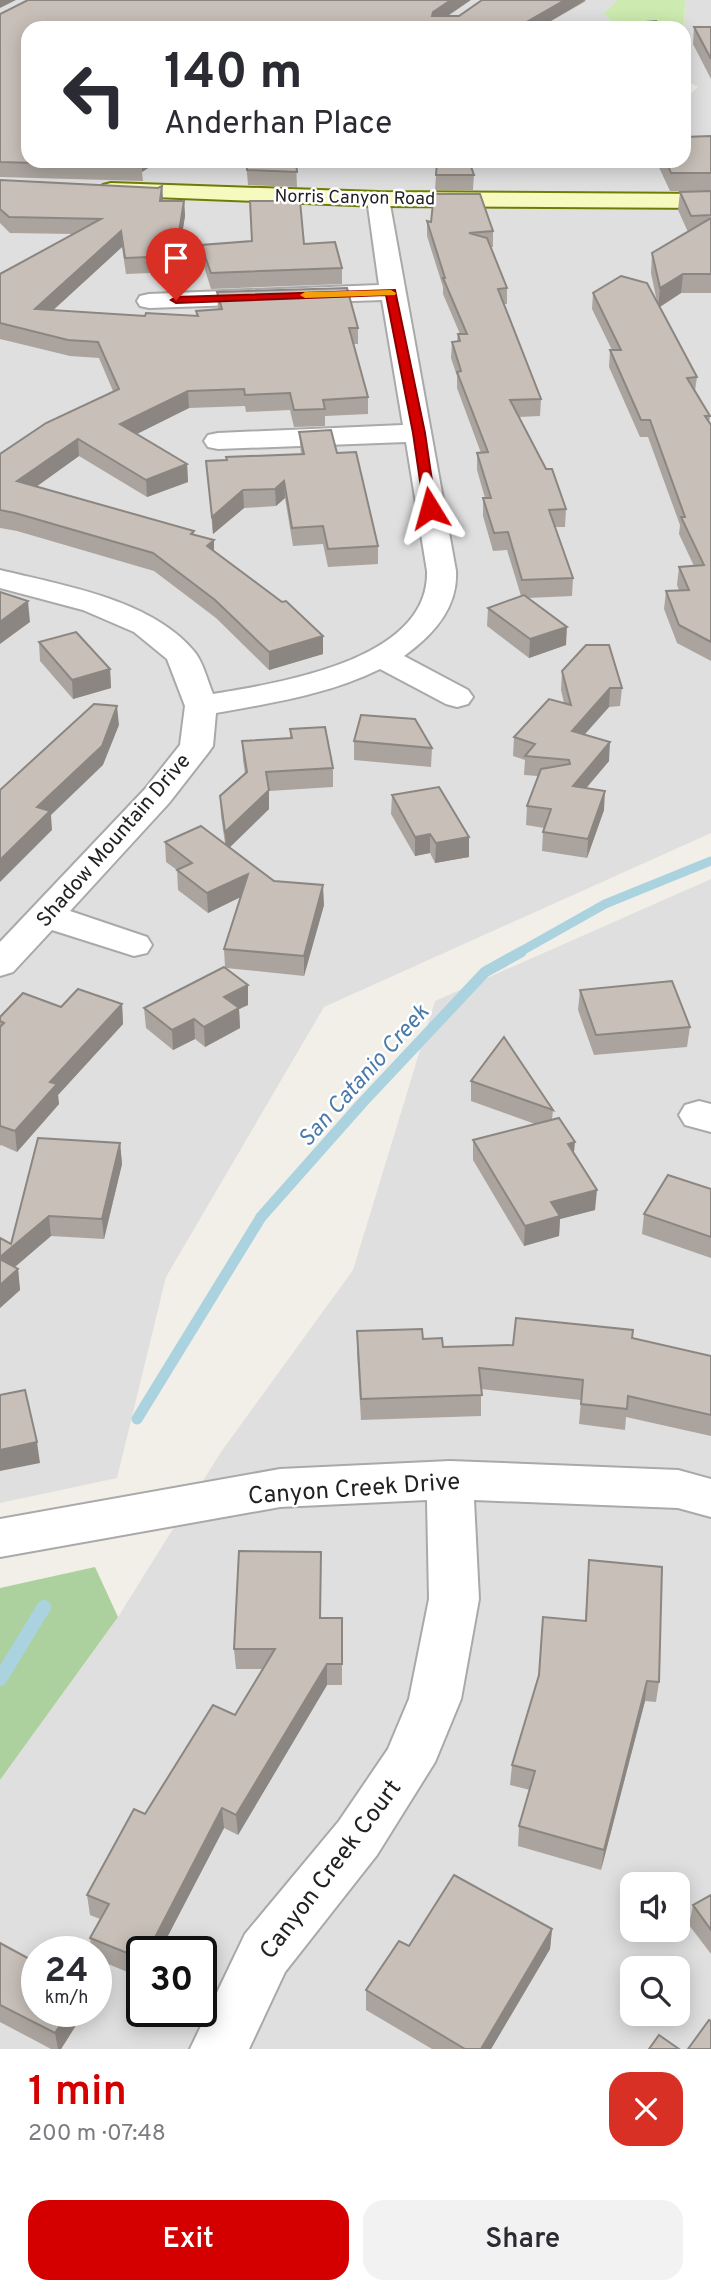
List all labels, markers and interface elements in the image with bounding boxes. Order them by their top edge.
text: 140 m [164,44,303,106]
icon: left [49,49,140,140]
text: Anderhan Place [164,105,392,145]
street label: Norris Canyon Road [274,186,435,211]
pin [146,228,206,300]
icon: arrive [157,239,195,277]
position arrow [393,471,467,545]
street label: Shadow Mountain Drive [31,748,197,934]
water label: San Catanio Creek [293,999,437,1154]
street label: Canyon Creek Drive [247,1468,461,1512]
street label: Canyon Creek Court [254,1774,409,1966]
map controls [620,1872,690,2026]
button: sound [620,1872,690,1942]
speed limit sign: 30 [126,1936,217,2027]
text: 24 [45,1950,88,1994]
button: search [620,1956,690,2026]
text: km/h [45,1987,88,2010]
text: 1 min [28,2067,127,2120]
button: close [609,2072,683,2146]
text: 200 m · 07:48 [28,2120,166,2149]
button: Exit [28,2200,349,2280]
button: Share [363,2200,683,2280]

